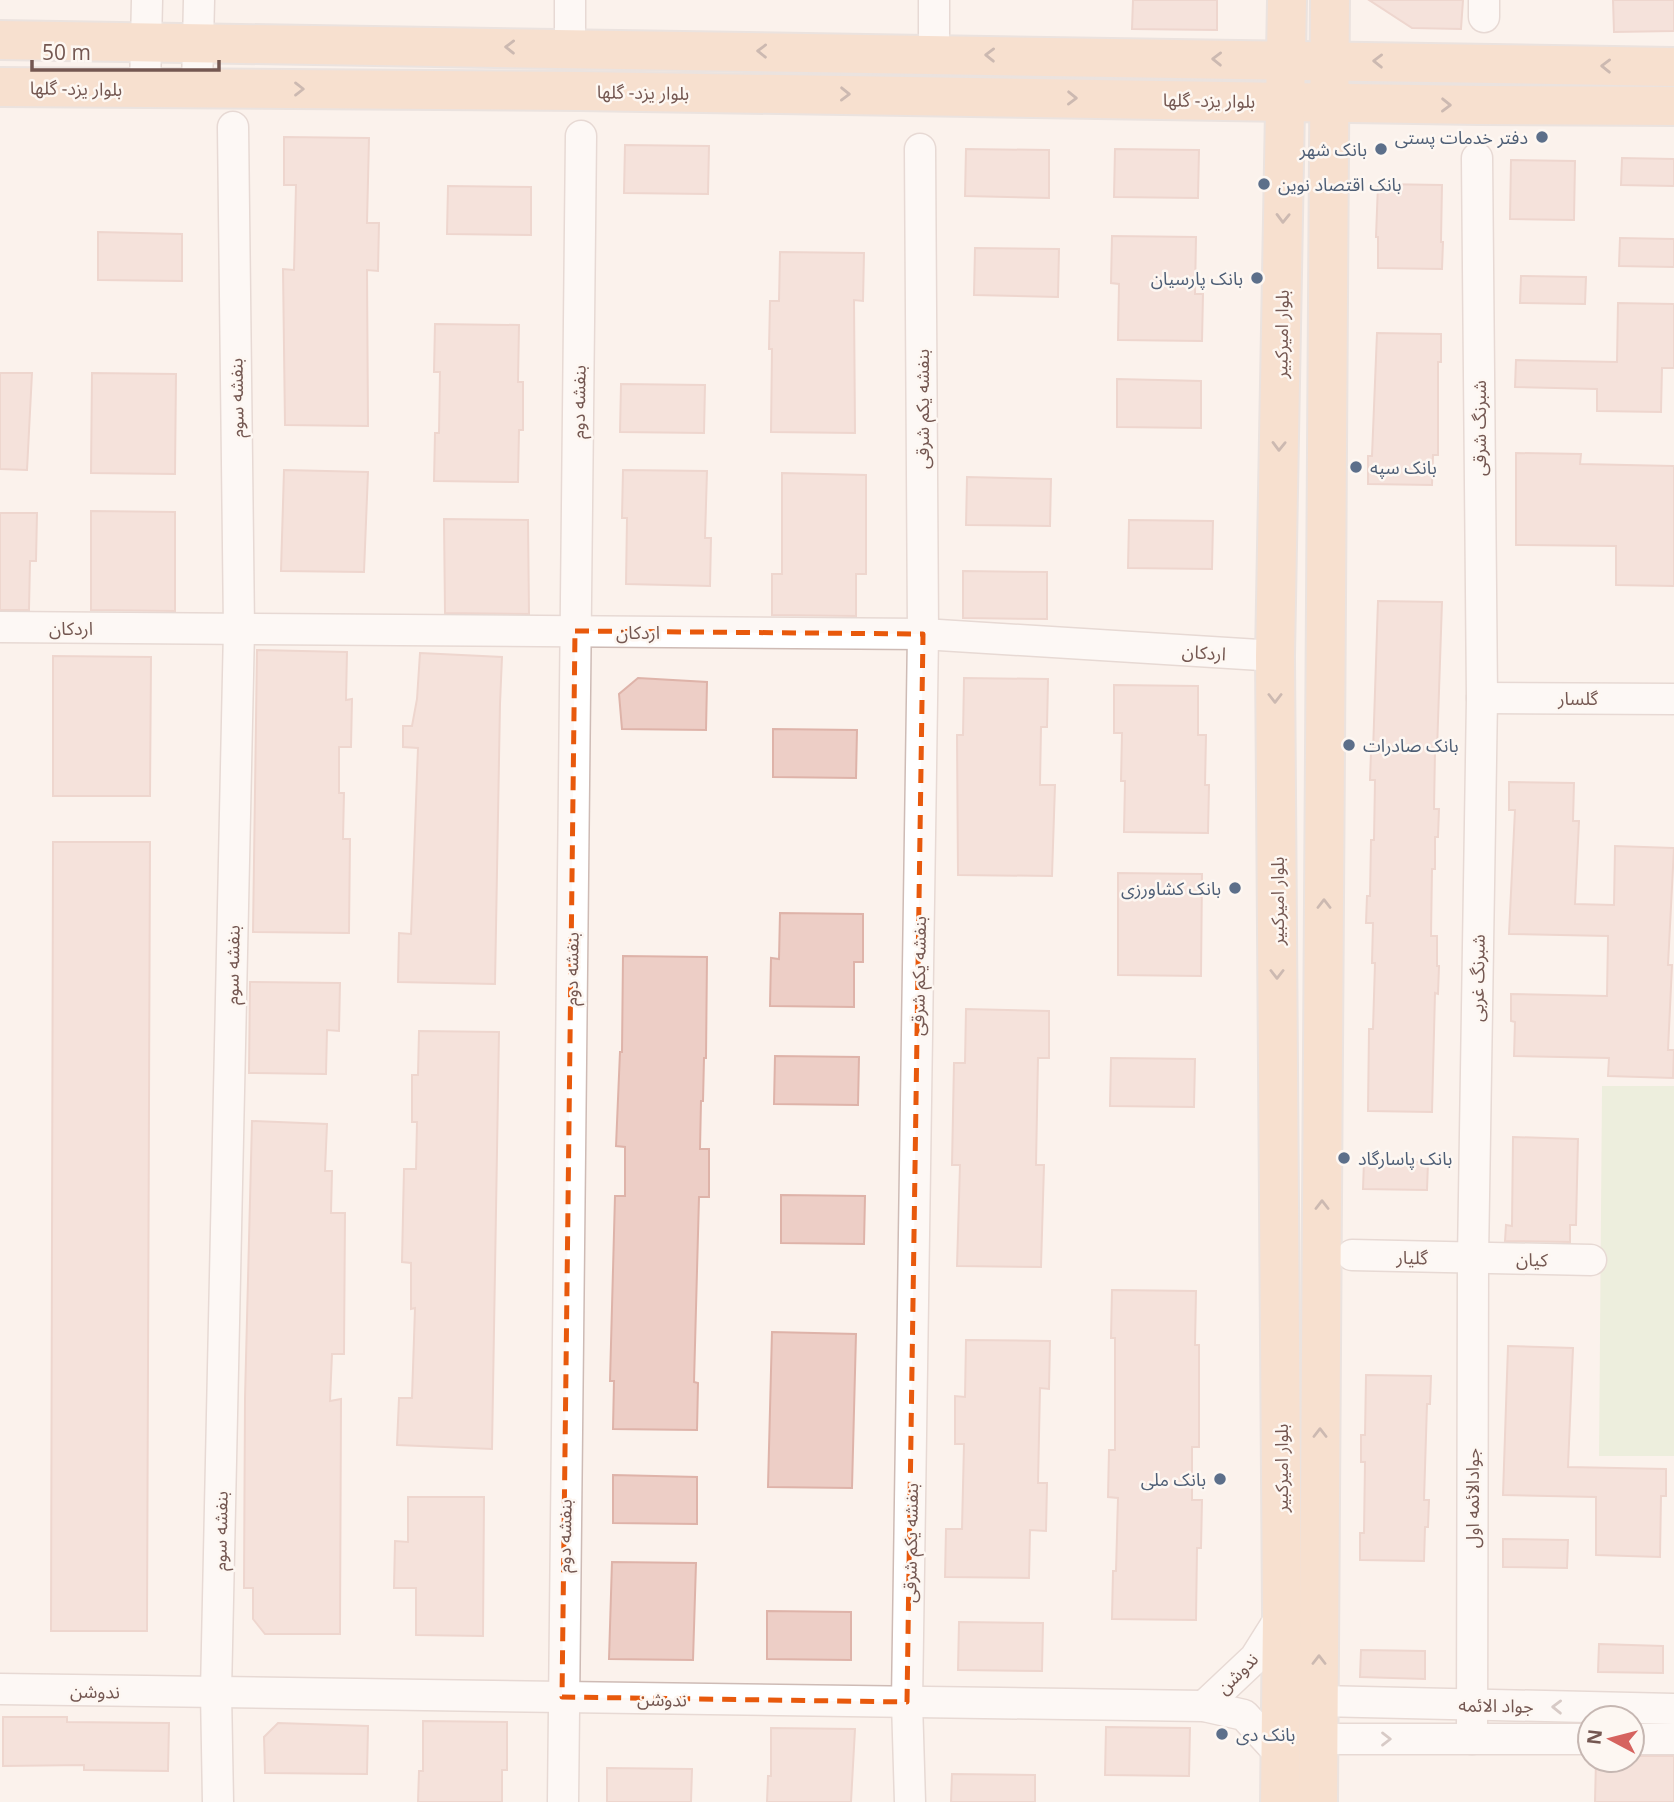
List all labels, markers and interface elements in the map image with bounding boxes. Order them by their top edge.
scale bar [32,28,219,72]
text: 50 m [42,38,91,66]
one-way arrow [505,39,515,55]
one-way arrow [756,43,767,59]
one-way arrow [984,47,994,63]
one-way arrow [1211,51,1222,67]
one-way arrow [1373,54,1384,69]
one-way arrow [1600,58,1611,74]
street label: بلوار یزد- گلها [30,75,122,101]
street label: بلوار یزد- گلها [597,79,689,105]
one-way arrow [294,81,304,97]
one-way arrow [840,86,850,102]
street label: بلوار یزد- گلها [1163,87,1255,113]
one-way arrow [1067,90,1078,105]
one-way arrow [1441,97,1452,112]
place label: دفتر خدمات پستی [1395,125,1528,149]
marker: دفتر خدمات پستی [1534,129,1550,145]
place label: بانک شهر [1298,137,1367,161]
marker: بانک شهر [1373,141,1389,157]
place label: بانک اقتصاد نوین [1278,172,1402,196]
marker: بانک اقتصاد نوین [1256,176,1272,192]
one-way arrow [1275,213,1291,224]
place label: بانک پارسیان [1151,266,1243,290]
marker: بانک پارسیان [1249,270,1265,286]
street label: بلوار امیرکبیر [1268,290,1294,379]
street label: بنفشه یکم شرقی [910,349,936,469]
street label: بنفشه سوم [223,358,252,438]
street label: بنفشه دوم [565,365,594,439]
street label: شبرنگ شرقی [1467,380,1491,476]
one-way arrow [1271,440,1286,451]
place label: بانک سپه [1370,455,1437,479]
marker: بانک سپه [1348,459,1364,475]
street label: اردکان [49,616,93,640]
street label: اردکان [616,620,660,644]
street label: اردکان [1181,638,1227,666]
street label: گلسار [1557,686,1599,710]
one-way arrow [1267,693,1283,703]
place label: بانک صادرات [1363,733,1459,757]
marker: بانک صادرات [1341,737,1357,753]
street label: بلوار امیرکبیر [1265,857,1289,946]
place label: بانک کشاورزی [1121,876,1221,900]
marker: بانک کشاورزی [1227,880,1243,896]
one-way arrow [1316,899,1332,909]
street label: بنفشه یکم شرقی [905,916,933,1036]
street label: بنفشه سوم [219,925,248,1005]
street label: بنفشه دوم [558,932,587,1006]
street label: شبرنگ غربی [1464,934,1490,1022]
one-way arrow [1269,969,1285,980]
place label: بانک پاسارگاد [1358,1146,1452,1170]
marker: بانک پاسارگاد [1336,1150,1352,1166]
one-way arrow [1314,1200,1330,1210]
street label: گلیار [1395,1245,1428,1269]
street label: کیان [1516,1247,1549,1271]
street label: بلوار امیرکبیر [1269,1424,1293,1513]
one-way arrow [1312,1427,1328,1438]
street label: جوادالائمه اول [1460,1448,1484,1548]
place label: بانک ملی [1141,1467,1206,1491]
marker: بانک ملی [1212,1471,1228,1487]
street label: بنفشه یکم شرقی [897,1483,925,1603]
street label: بنفشه سوم [207,1491,236,1571]
street label: بنفشه دوم [551,1499,580,1573]
street label: ندوشن [1211,1647,1263,1699]
one-way arrow [1311,1655,1327,1665]
street label: ندوشن [70,1679,120,1703]
street label: ندوشن [637,1687,687,1711]
street label: جواد الائمه [1458,1692,1534,1718]
one-way arrow [1551,1699,1562,1714]
north arrow [1576,1704,1646,1774]
place label: بانک دی [1236,1722,1295,1746]
marker: بانک دی [1214,1726,1230,1742]
text: N [1580,1728,1608,1746]
one-way arrow [1382,1731,1392,1747]

